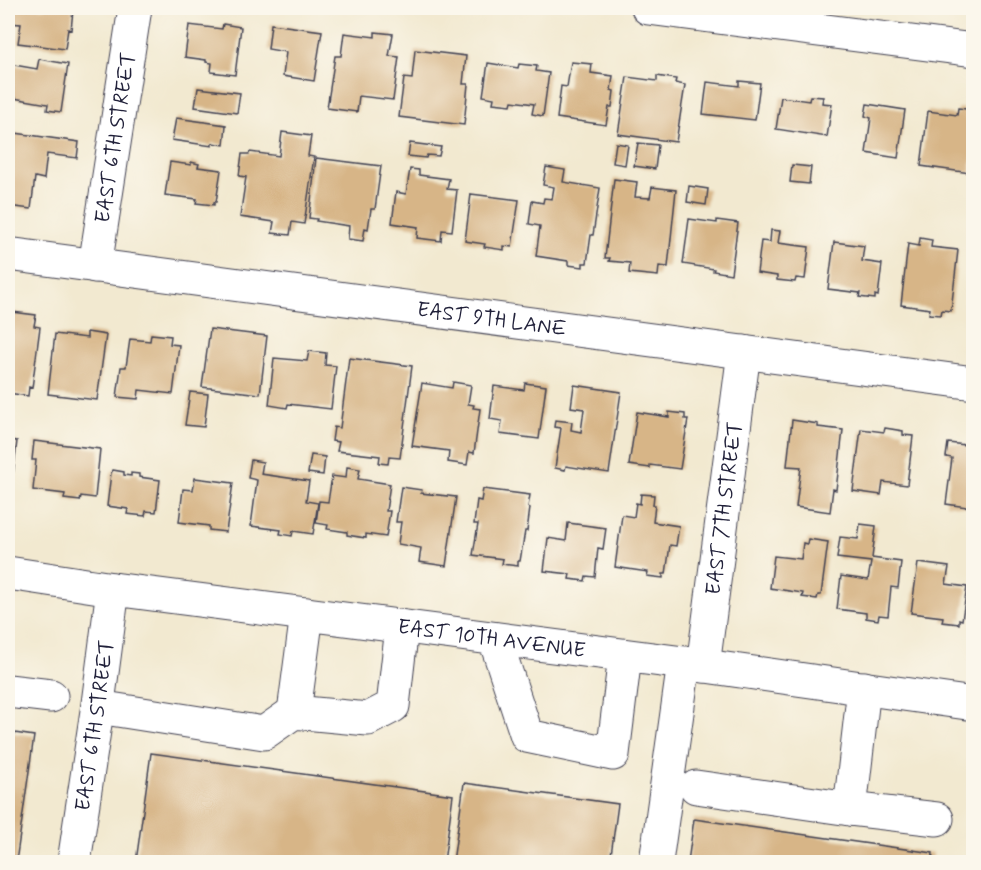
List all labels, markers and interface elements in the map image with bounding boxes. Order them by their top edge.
street label: EAST 6TH STREET [89,50,143,225]
street label: EAST 9TH LANE [415,296,568,343]
street label: EAST 7TH STREET [699,420,750,597]
street label: EAST 10TH AVENUE [396,613,587,665]
street label: EAST 6TH STREET [69,638,121,813]

